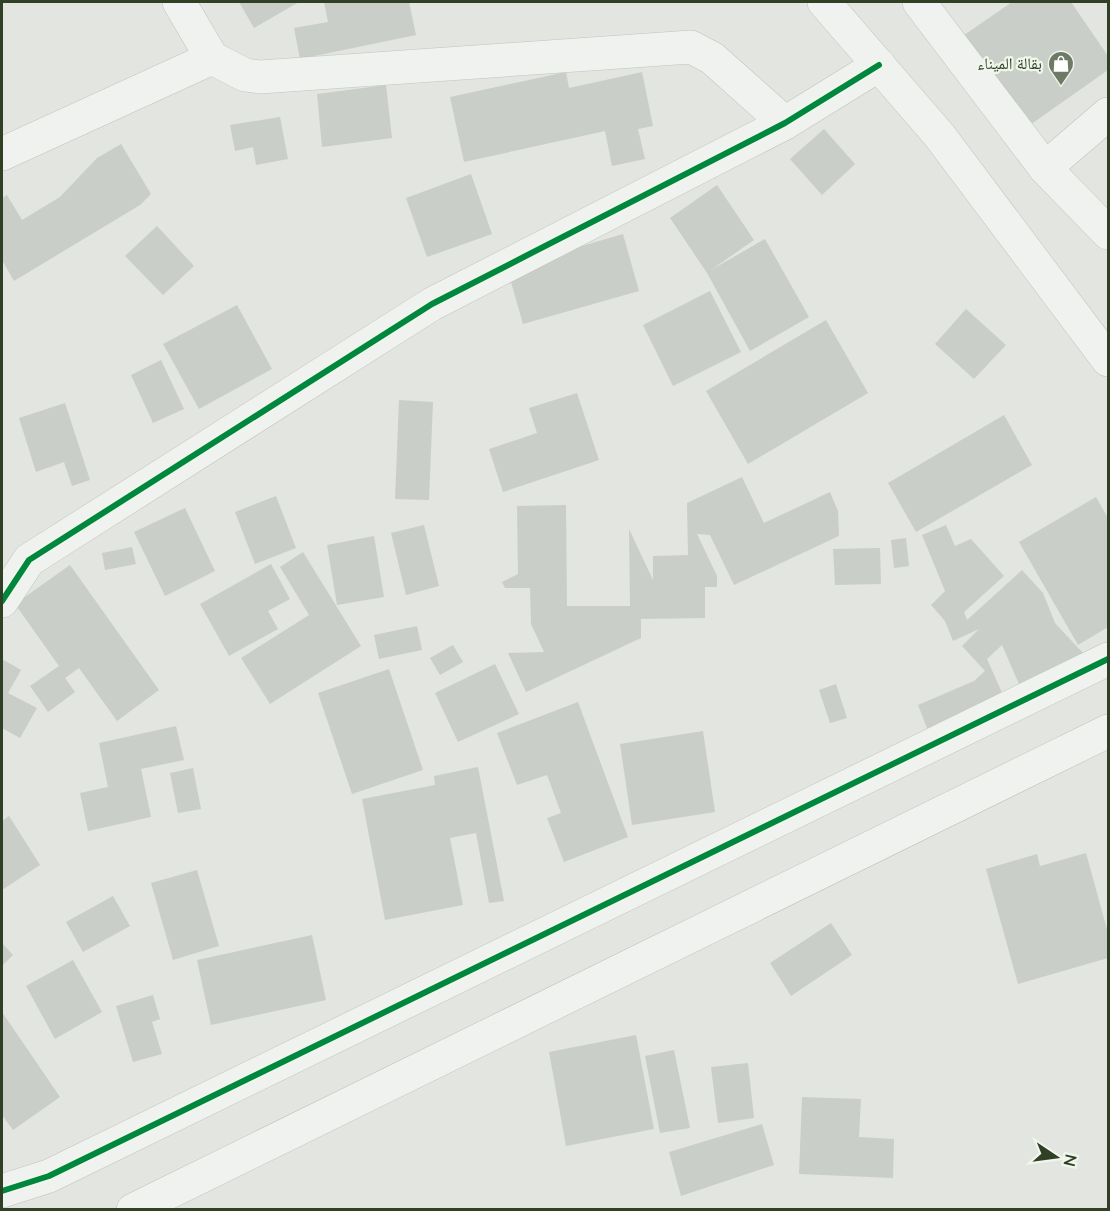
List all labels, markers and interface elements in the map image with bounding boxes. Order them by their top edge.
shop icon: بقالة الميناء [1046,49,1076,87]
place label: بقالة الميناء [977,53,1042,75]
north arrow [1026,1127,1086,1187]
text: N [1058,1152,1082,1168]

